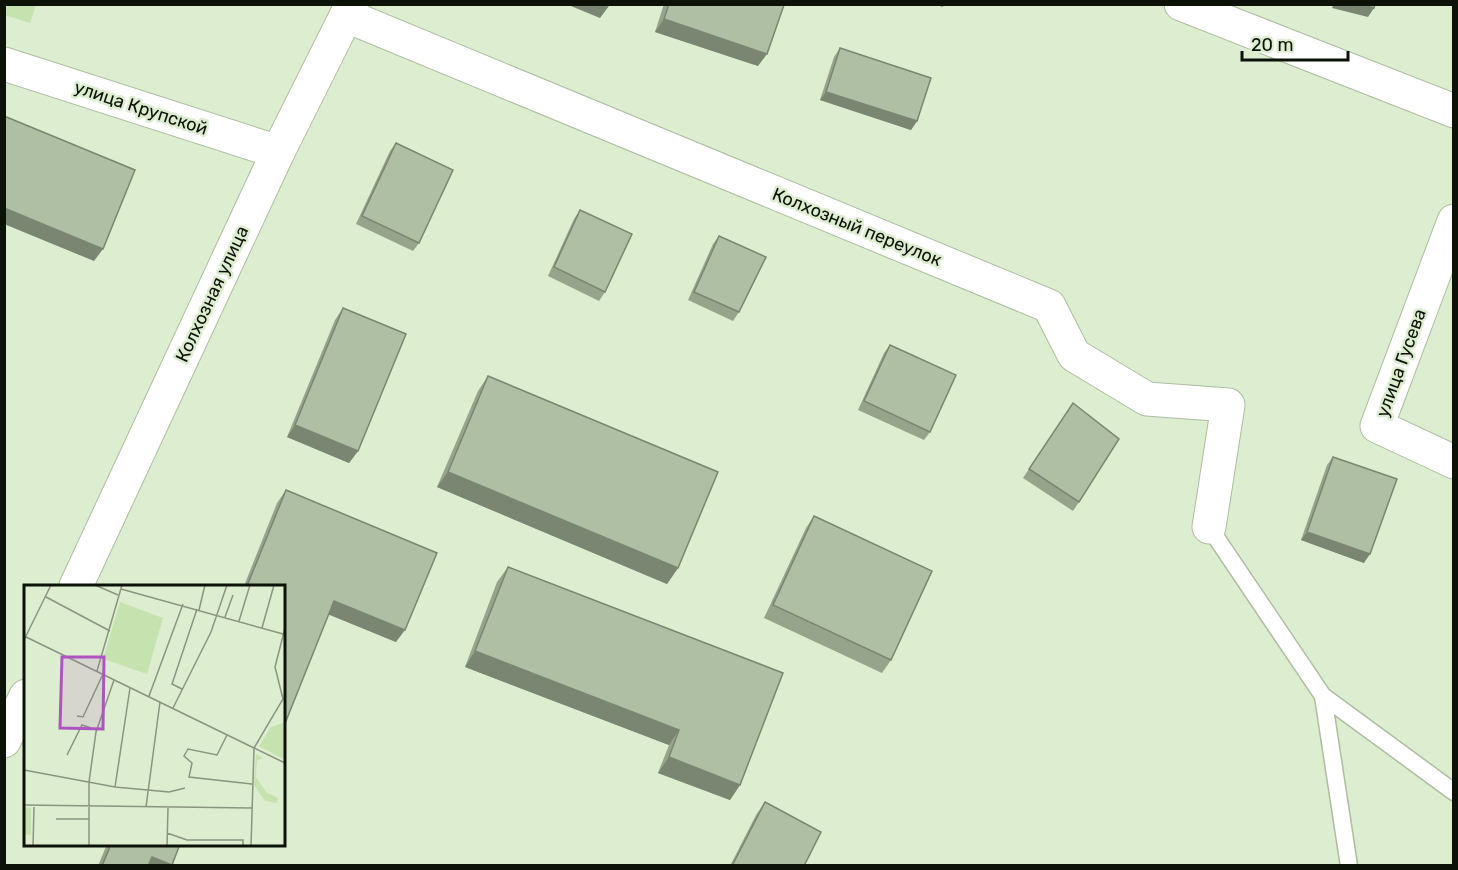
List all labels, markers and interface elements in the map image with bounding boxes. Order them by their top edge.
scale bar [1242,24,1348,62]
text: 20 m [1251,34,1293,56]
street label: улица Крупской [71,76,211,140]
street label: Колхозный переулок [769,183,945,271]
street label: Колхозная улица [171,222,253,366]
street label: улица Гусева [1371,306,1431,420]
inset map [24,585,285,846]

